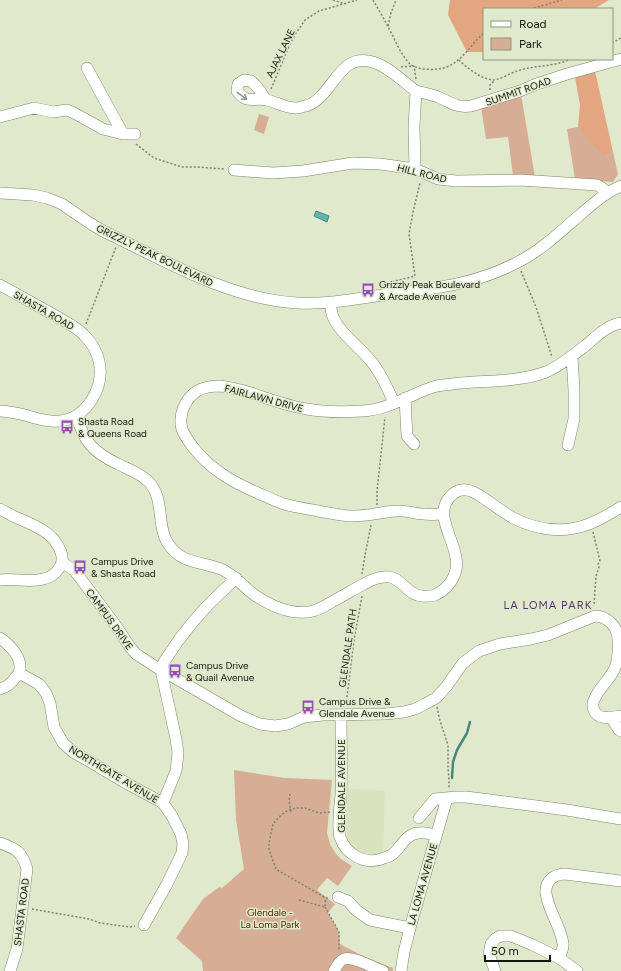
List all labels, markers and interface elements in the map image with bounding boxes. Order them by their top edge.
legend [483,8,613,60]
text: Road [519,17,547,31]
street label: AJAX LANE [263,27,298,80]
text: Park [519,37,542,51]
street label: SUMMIT ROAD [484,74,553,109]
one-way arrow [237,92,248,100]
street label: HILL ROAD [396,161,448,186]
street label: GRIZZLY PEAK BOULEVARD [94,221,215,290]
place label: Grizzly Peak Boulevard & Arcade Avenue [379,278,480,303]
bus stop icon: Grizzly Peak Boulevard & Arcade Avenue [360,282,376,298]
street label: SHASTA ROAD [11,288,77,333]
street label: FAIRLAWN DRIVE [223,382,305,415]
place label: Shasta Road & Queens Road [78,415,147,440]
bus stop icon: Shasta Road & Queens Road [59,419,75,435]
place label: Campus Drive & Shasta Road [91,555,156,580]
bus stop icon: Campus Drive & Shasta Road [72,559,88,575]
street label: CAMPUS DRIVE [83,586,136,653]
district label: LA LOMA PARK [504,599,592,612]
street label: GLENDALE PATH [336,608,359,688]
place label: Campus Drive & Quail Avenue [186,659,255,684]
bus stop icon: Campus Drive & Quail Avenue [167,663,183,679]
place label: Campus Drive & Glendale Avenue [319,695,395,720]
bus stop icon: Campus Drive & Glendale Avenue [300,699,316,715]
street label: GLENDALE AVENUE [335,739,348,833]
street label: NORTHGATE AVENUE [66,742,161,806]
street label: LA LOMA AVENUE [405,842,440,927]
street label: SHASTA ROAD [11,877,32,947]
park label: Glendale - La Loma Park [241,906,300,931]
scale bar [485,937,550,963]
text: 50 m [491,944,519,958]

